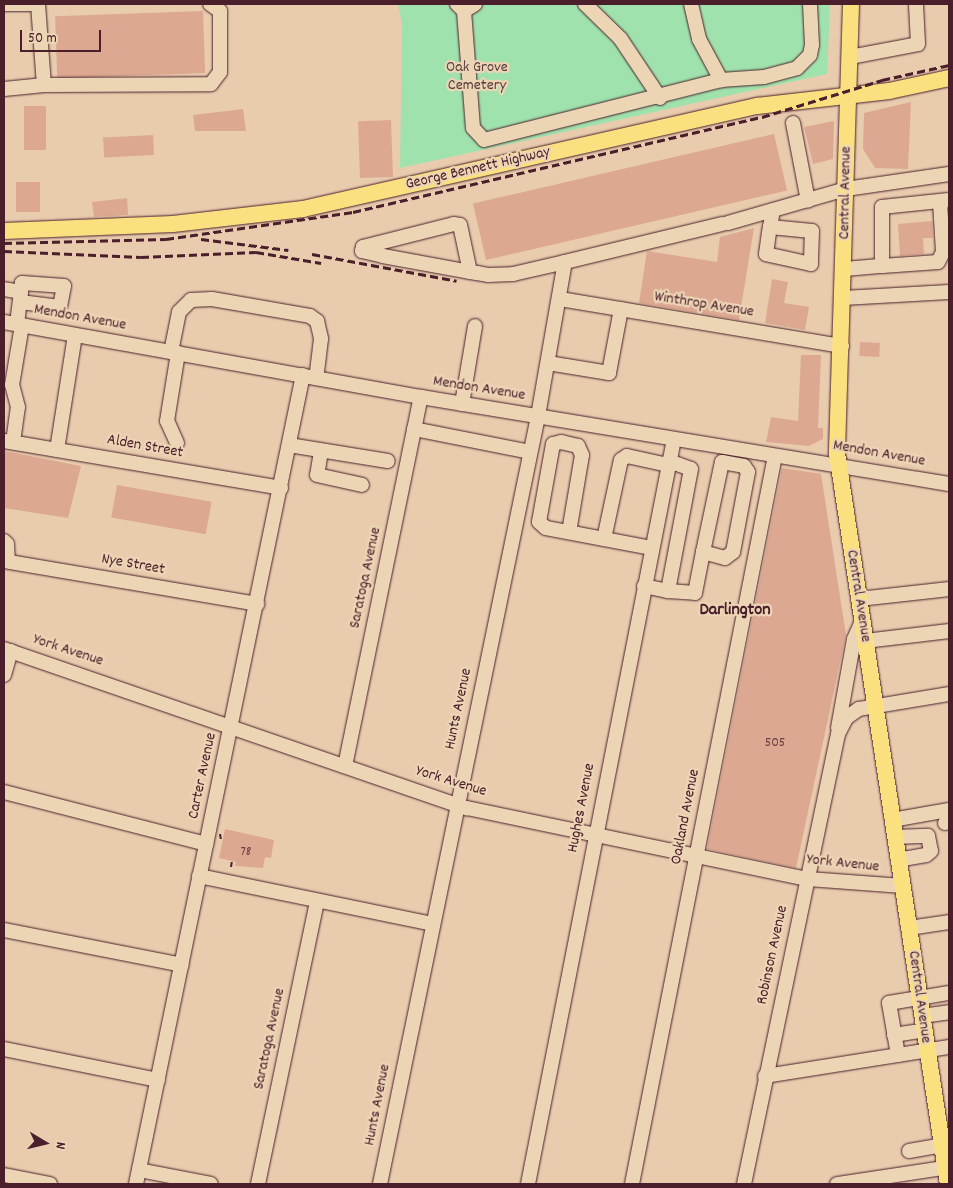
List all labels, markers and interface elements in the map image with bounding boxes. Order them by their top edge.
scale bar [22,20,104,52]
text: 50 m [28,28,57,50]
park label: Oak Grove Cemetery [446,58,508,96]
street label: George Bennett Highway [404,143,552,195]
street label: Central Avenue [836,146,856,240]
street label: Winthrop Avenue [653,288,755,322]
street label: Mendon Avenue [32,300,128,336]
street label: Mendon Avenue [431,372,527,406]
street label: Alden Street [105,431,185,463]
street label: Mendon Avenue [831,436,927,472]
street label: Saratoga Avenue [346,526,386,630]
street label: Central Avenue [841,549,875,643]
street label: Nye Street [100,550,166,580]
district label: Darlington [699,600,771,622]
street label: York Avenue [30,631,106,671]
street label: Hunts Avenue [441,667,477,751]
street label: Carter Avenue [184,731,222,821]
house number: 505 [765,735,785,751]
street label: York Avenue [413,762,489,802]
street label: Hughes Avenue [564,762,600,854]
street label: Oakland Avenue [667,768,705,866]
house number: 78 [241,844,251,860]
street label: York Avenue [806,851,880,877]
street label: Robinson Avenue [753,904,793,1006]
street label: Central Avenue [903,950,935,1044]
street label: Saratoga Avenue [250,987,290,1091]
street label: Hunts Avenue [361,1063,395,1147]
north arrow [20,1118,70,1168]
text: N [49,1140,70,1150]

